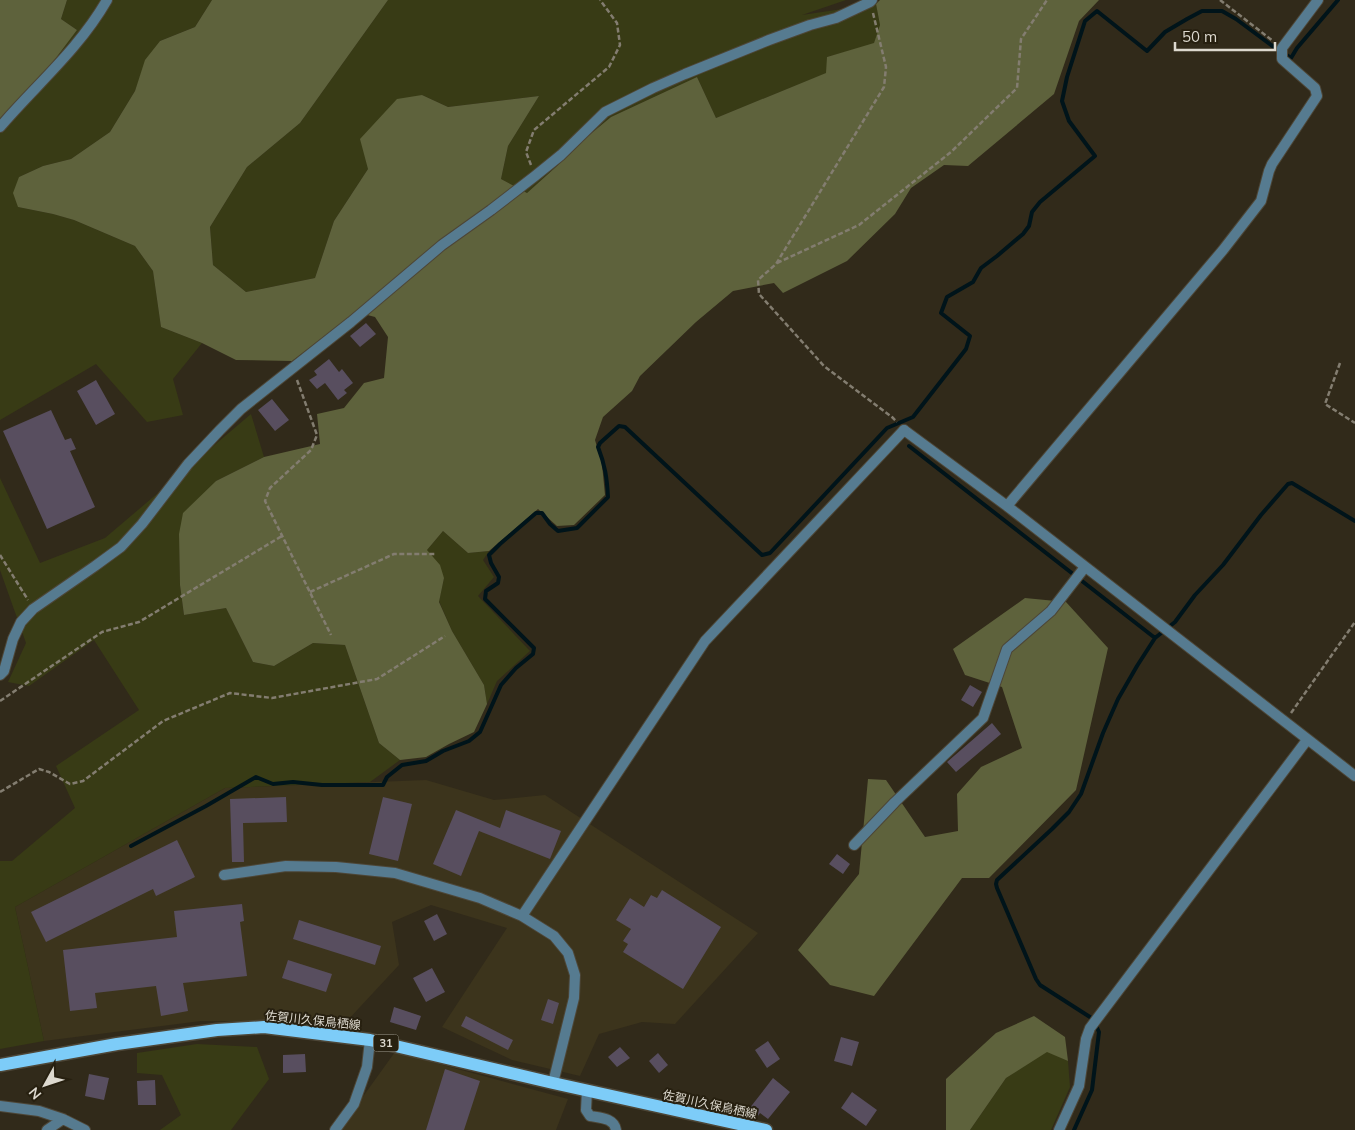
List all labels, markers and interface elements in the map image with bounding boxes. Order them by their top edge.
scale bar [1175,20,1275,52]
text: 50 m [1182,27,1217,46]
street label: 佐賀川久保鳥栖線 [264,1008,362,1032]
road number: 31 [374,1034,398,1052]
north arrow [20,1060,70,1110]
text: N [25,1084,45,1103]
street label: 佐賀川久保鳥栖線 [661,1087,759,1121]

